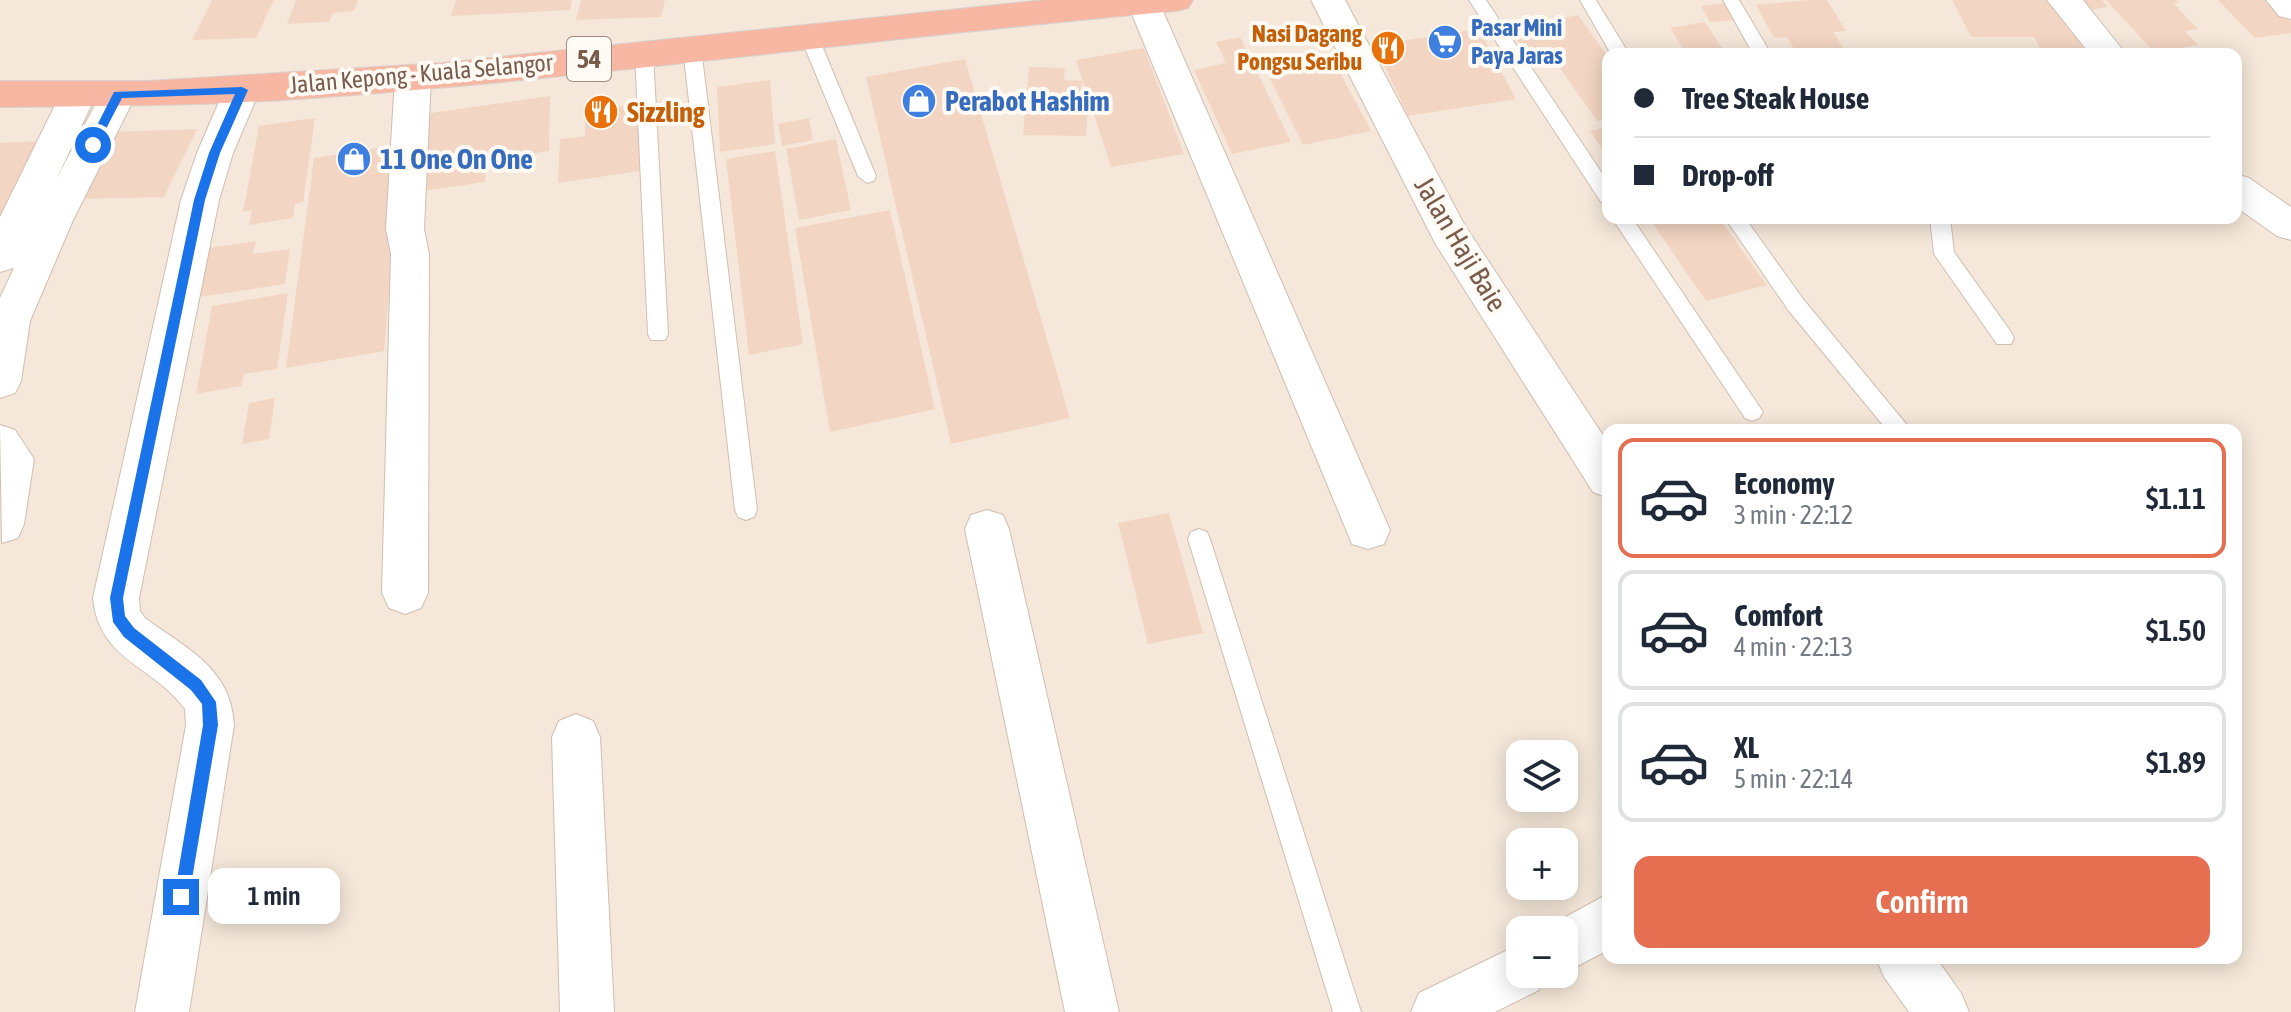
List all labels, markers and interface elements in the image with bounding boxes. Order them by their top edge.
place label: Pasar Mini Paya Jaras [1471,14,1563,69]
place label: Nasi Dagang Pongsu Seribu [1237,20,1363,75]
supermarket icon: Pasar Mini Paya Jaras [1426,23,1464,61]
restaurant icon: Nasi Dagang Pongsu Seribu [1369,29,1407,67]
road number: 54 [567,37,611,81]
street label: Jalan Kepong - Kuala Selangor [288,48,555,98]
text: Tree Steak House [1682,81,1869,115]
shop icon: Perabot Hashim [900,82,938,120]
place label: Perabot Hashim [945,85,1110,117]
restaurant icon: Sizzling [582,93,620,131]
place label: Sizzling [627,96,706,128]
route start [75,127,111,163]
shop icon: 11 One On One [335,140,373,178]
place label: 11 One On One [380,143,533,175]
text: Drop-off [1682,158,1774,192]
street label: Jalan Haji Baie [1408,171,1514,317]
icon: car [1638,462,1710,534]
text: Economy [1734,466,1835,500]
text: $1.11 [2146,481,2206,515]
text: 3 min · 22:12 [1734,500,1853,530]
icon: car [1638,594,1710,666]
text: Comfort [1734,598,1823,632]
text: $1.50 [2146,613,2206,647]
text: 4 min · 22:13 [1734,632,1853,662]
icon: car [1638,726,1710,798]
text: XL [1734,730,1759,764]
map controls [1506,740,1578,988]
button: layers [1506,740,1578,812]
text: $1.89 [2146,745,2206,779]
text: 5 min · 22:14 [1734,764,1853,794]
button: + [1506,828,1578,900]
button: Confirm [1634,856,2210,948]
callout: 1 min [209,869,341,925]
route end [163,879,199,915]
text: 1 min [247,881,301,911]
button: − [1506,916,1578,988]

